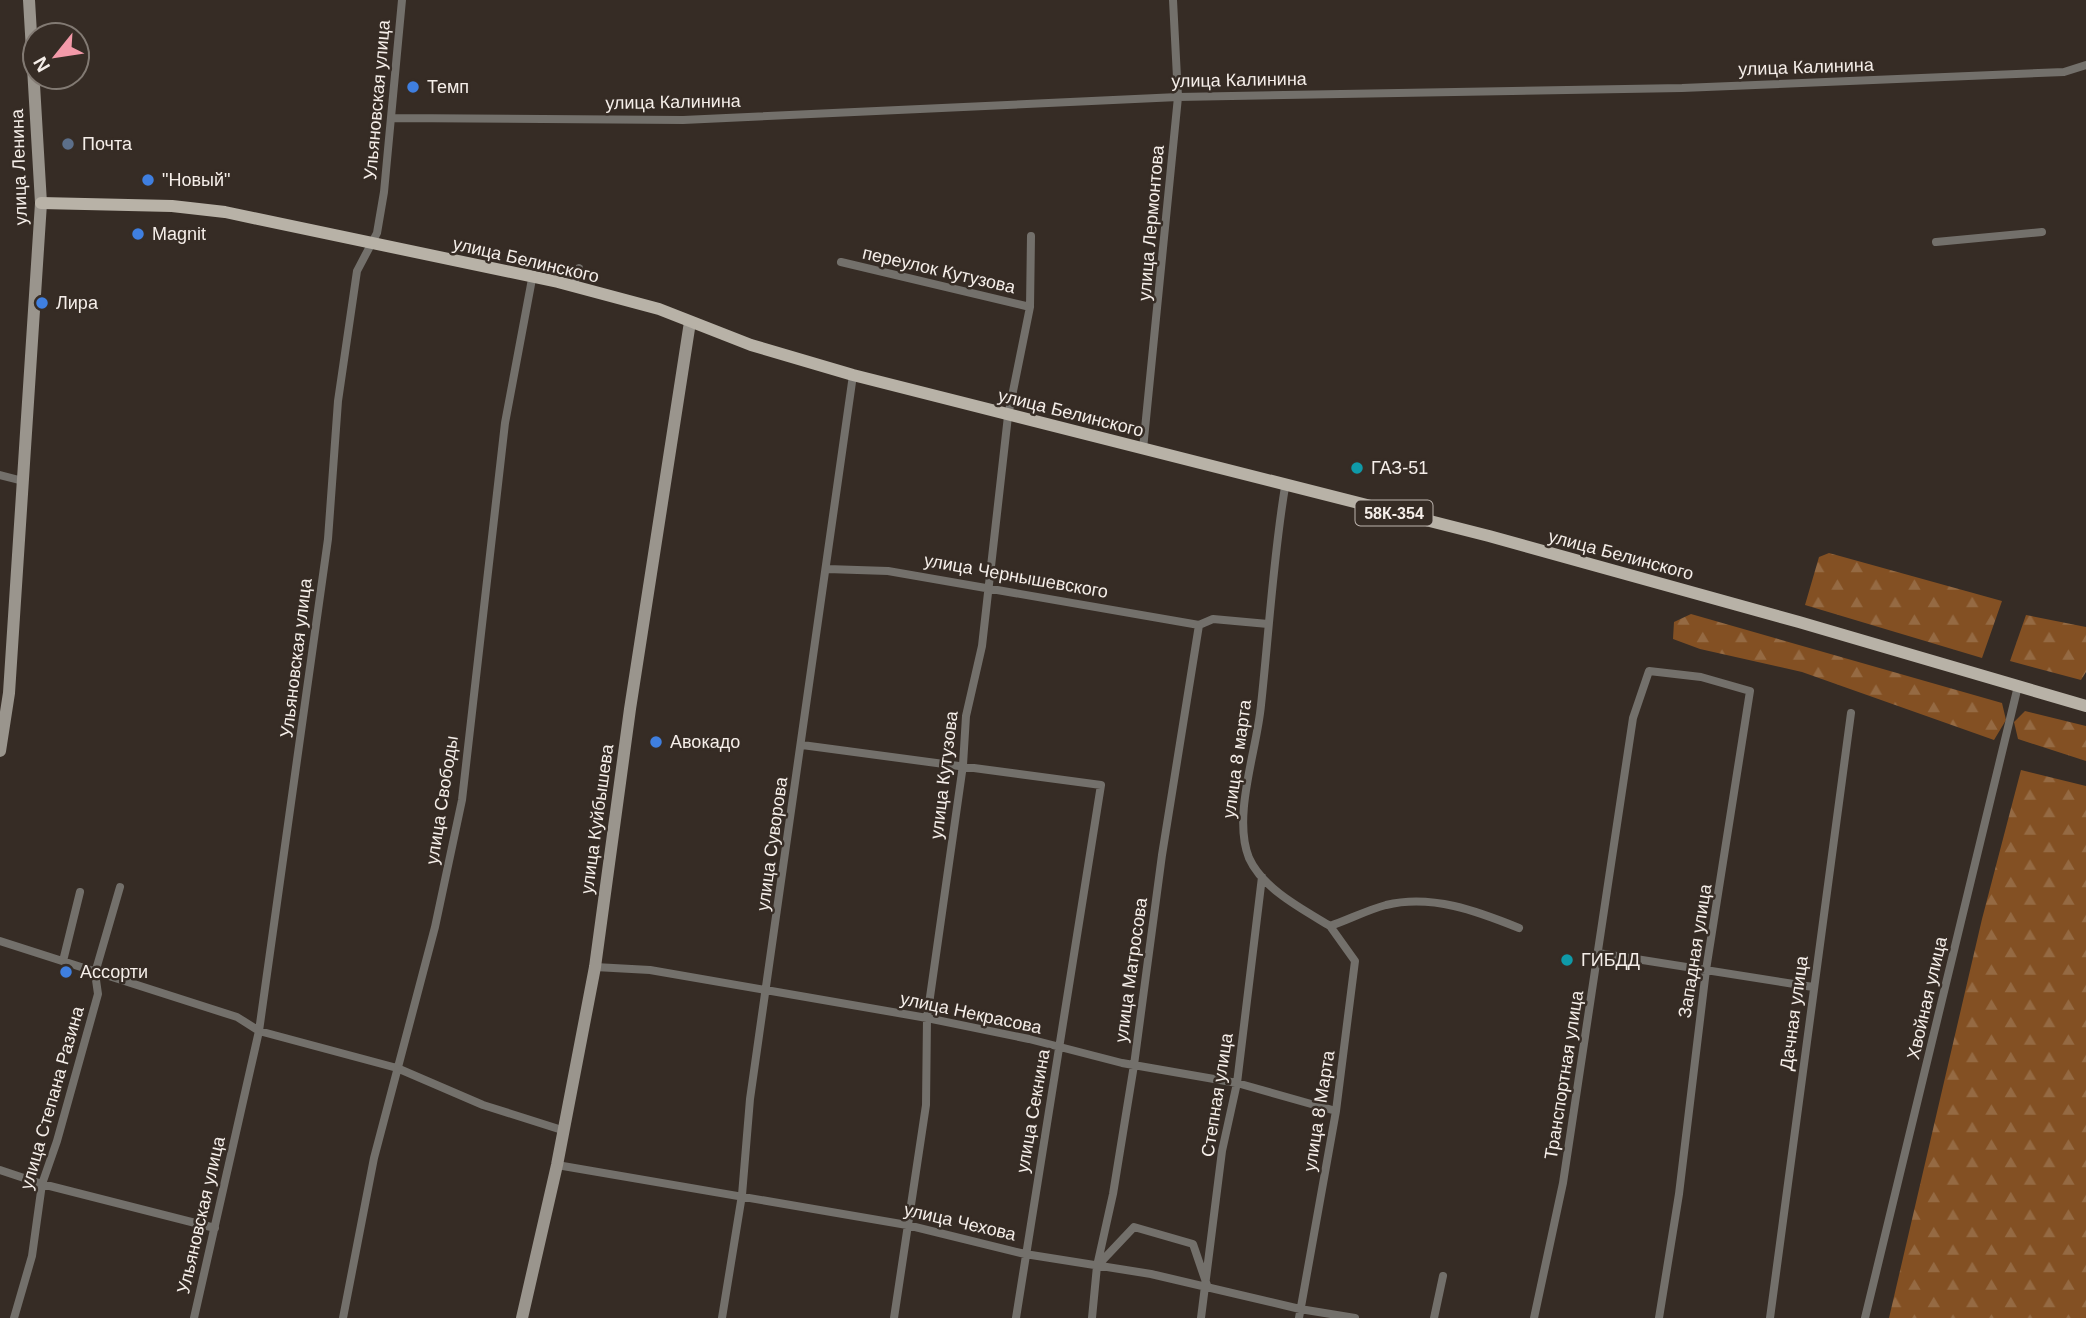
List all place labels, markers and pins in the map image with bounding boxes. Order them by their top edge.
place label: Темп [427,77,469,97]
marker: Темп [405,79,421,95]
place label: Почта [82,134,133,154]
marker: Почта [60,136,76,152]
place label: "Новый" [162,170,230,190]
marker: "Новый" [140,172,156,188]
place label: Magnit [152,224,206,244]
marker: Magnit [130,226,146,242]
place label: Лира [56,293,99,313]
marker: Лира [34,295,50,311]
place label: ГАЗ-51 [1371,458,1428,478]
marker: ГАЗ-51 [1349,460,1365,476]
place label: Авокадо [670,732,740,752]
marker: Авокадо [648,734,664,750]
place label: ГИБДД [1581,950,1640,970]
marker: ГИБДД [1559,952,1575,968]
place label: Ассорти [80,962,148,982]
marker: Ассорти [58,964,74,980]

